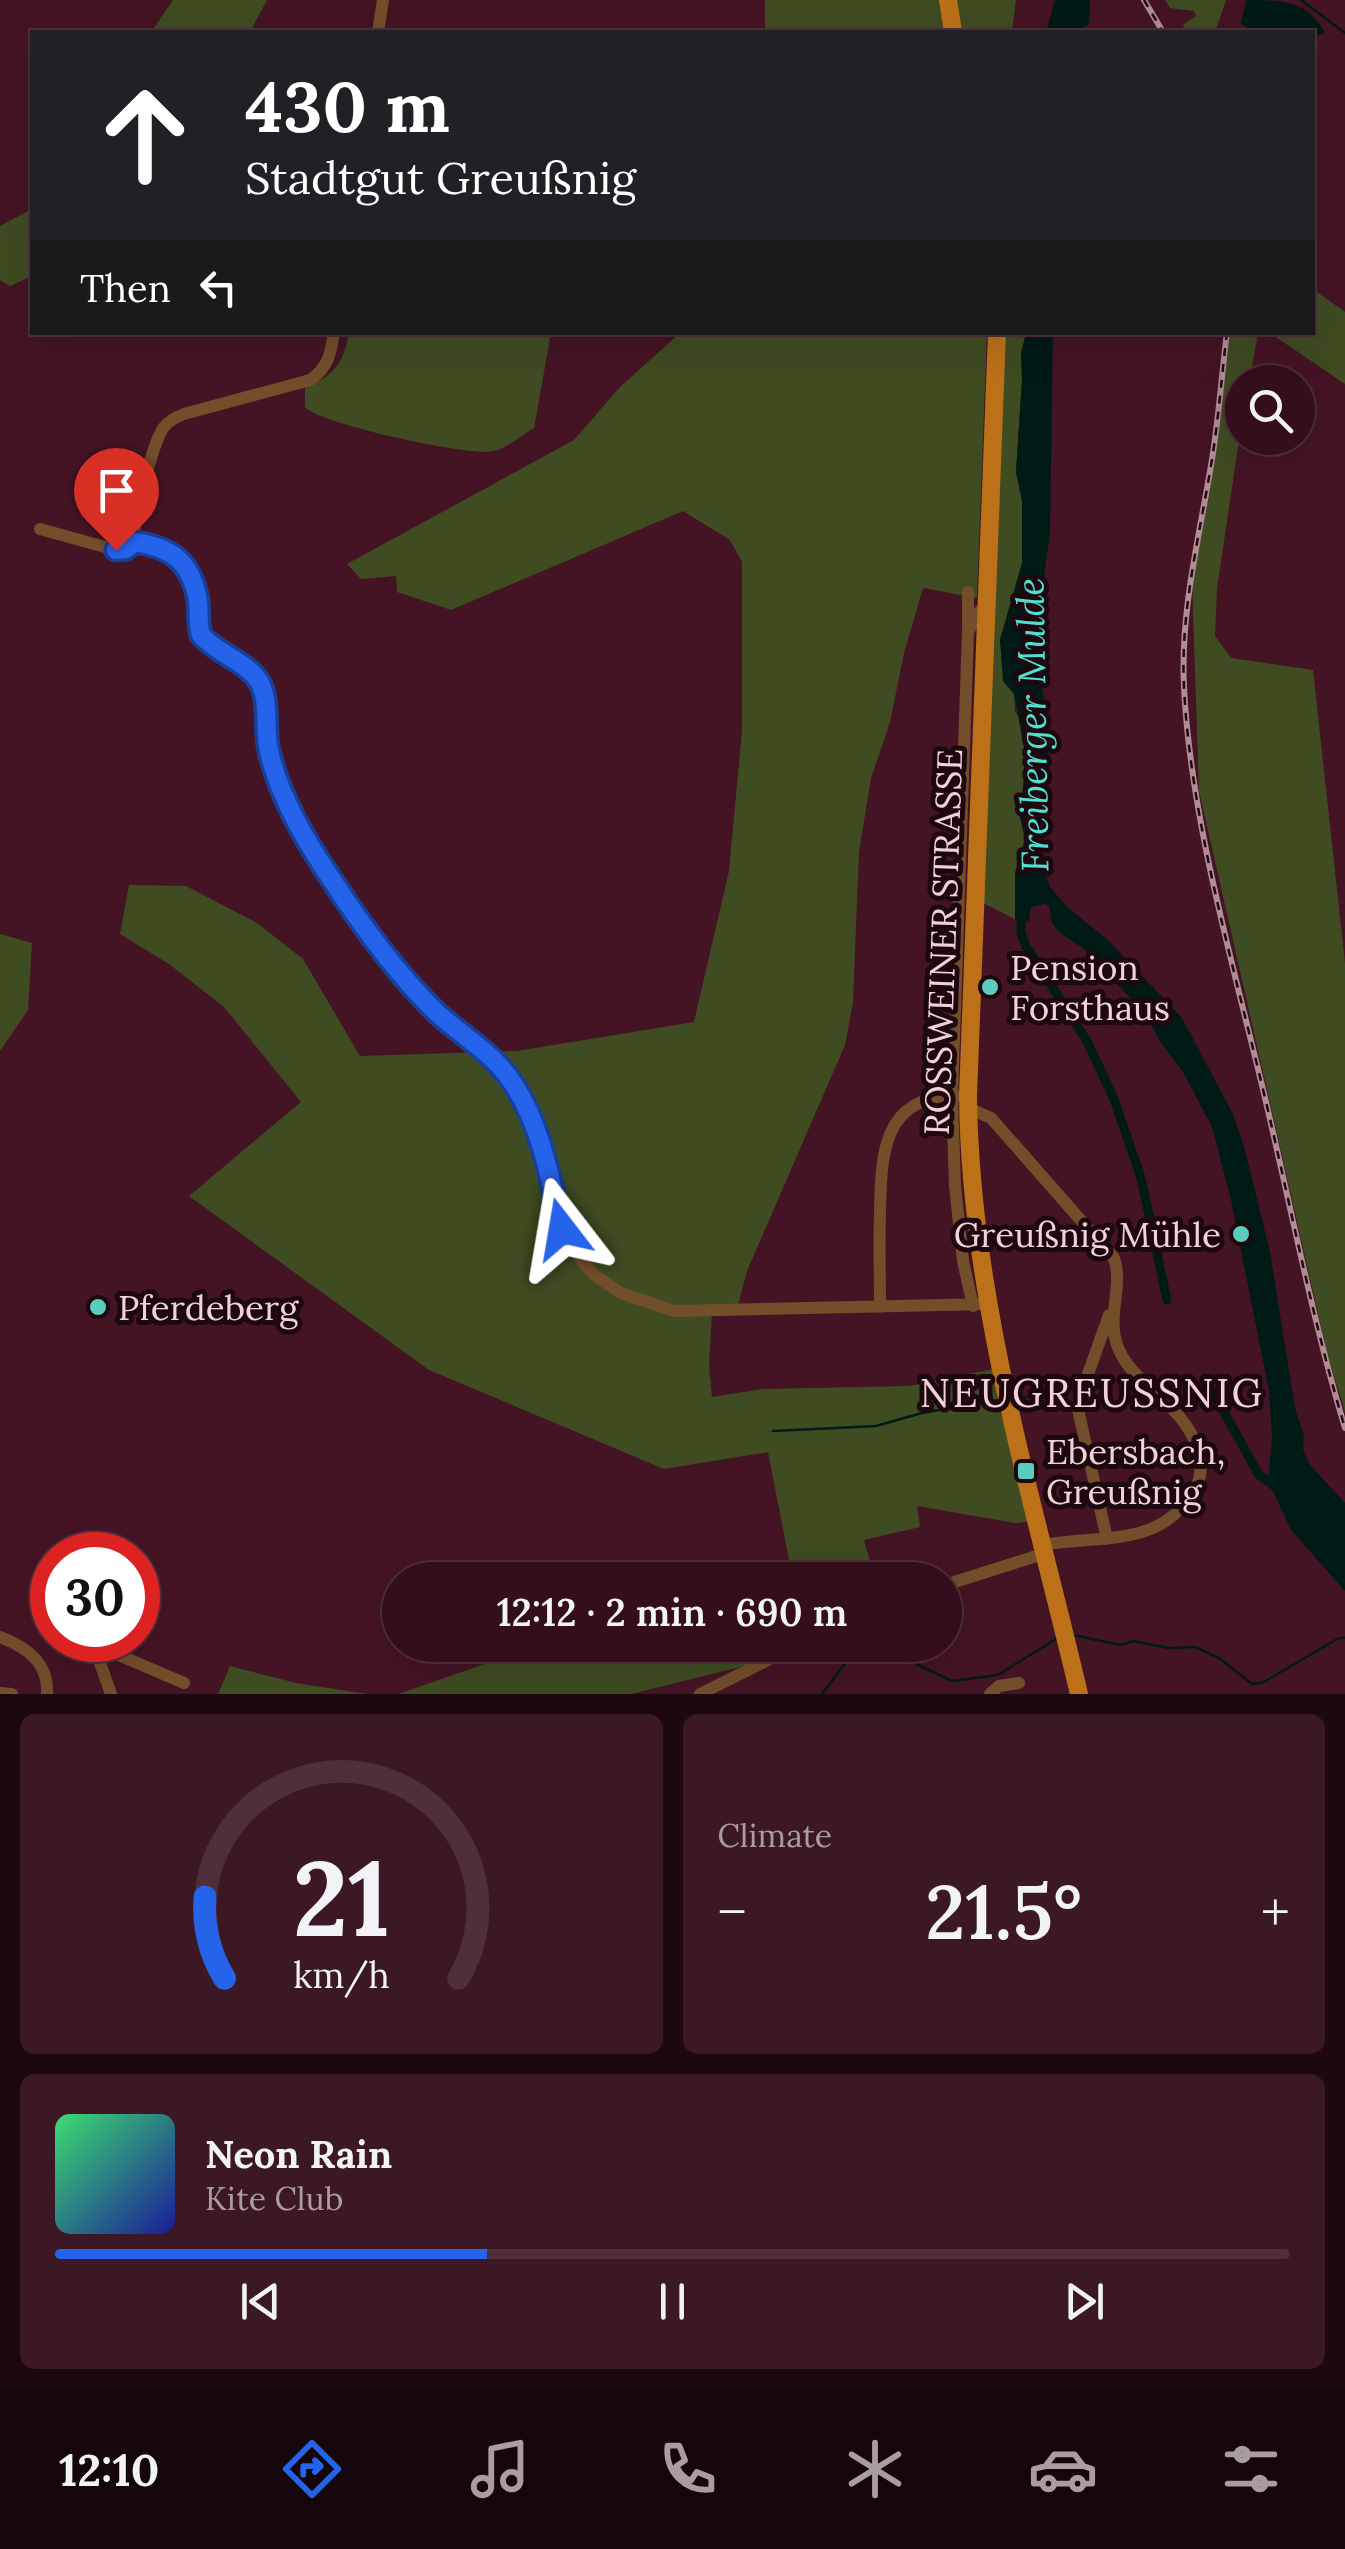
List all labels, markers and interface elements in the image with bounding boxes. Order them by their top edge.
text: 430 m [245,62,450,151]
icon: ahead [80,70,210,200]
text: Stadtgut Greußnig [245,149,636,206]
icon: left [191,260,246,315]
text: Then [80,264,171,312]
map controls [1225,365,1315,455]
button: search [1225,365,1315,455]
pin [74,448,159,551]
icon: arrive [89,463,144,518]
water label: Freiberger Mulde [1005,577,1060,873]
street label: ROSSWEINER STRASSE [914,748,972,1136]
place label: Pension Forsthaus [1010,945,1170,1030]
marker: Pension Forsthaus [979,976,1001,998]
position arrow [510,1177,614,1281]
place label: Greußnig Mühle [954,1212,1221,1257]
marker: Greußnig Mühle [1230,1223,1252,1245]
place label: Pferdeberg [118,1285,299,1330]
marker: Pferdeberg [87,1296,109,1318]
district label: NEUGREUSSNIG [920,1367,1264,1418]
place label: Ebersbach, Greußnig [1046,1429,1225,1514]
marker: Ebersbach, Greußnig [1015,1460,1037,1482]
speed limit sign: 30 [30,1532,160,1662]
text: 12:12 · 2 min · 690 m [497,1588,847,1636]
text: Climate [718,1815,832,1856]
text: 21 [292,1831,390,1964]
text: 21.5° [925,1864,1082,1960]
text: − [718,1877,747,1947]
text: + [1261,1877,1290,1947]
text: km/h [293,1952,390,1998]
text: Neon Rain [205,2130,392,2178]
text: Kite Club [205,2178,343,2219]
icon: previous [233,2274,288,2329]
icon: pause [645,2274,700,2329]
icon: next [1057,2274,1112,2329]
icon: directions [277,2434,347,2504]
icon: music [465,2434,535,2504]
icon: phone [653,2434,723,2504]
icon: climate [840,2434,910,2504]
icon: car [1028,2434,1098,2504]
icon: filters [1216,2434,1286,2504]
text: 12:10 [59,2441,159,2498]

